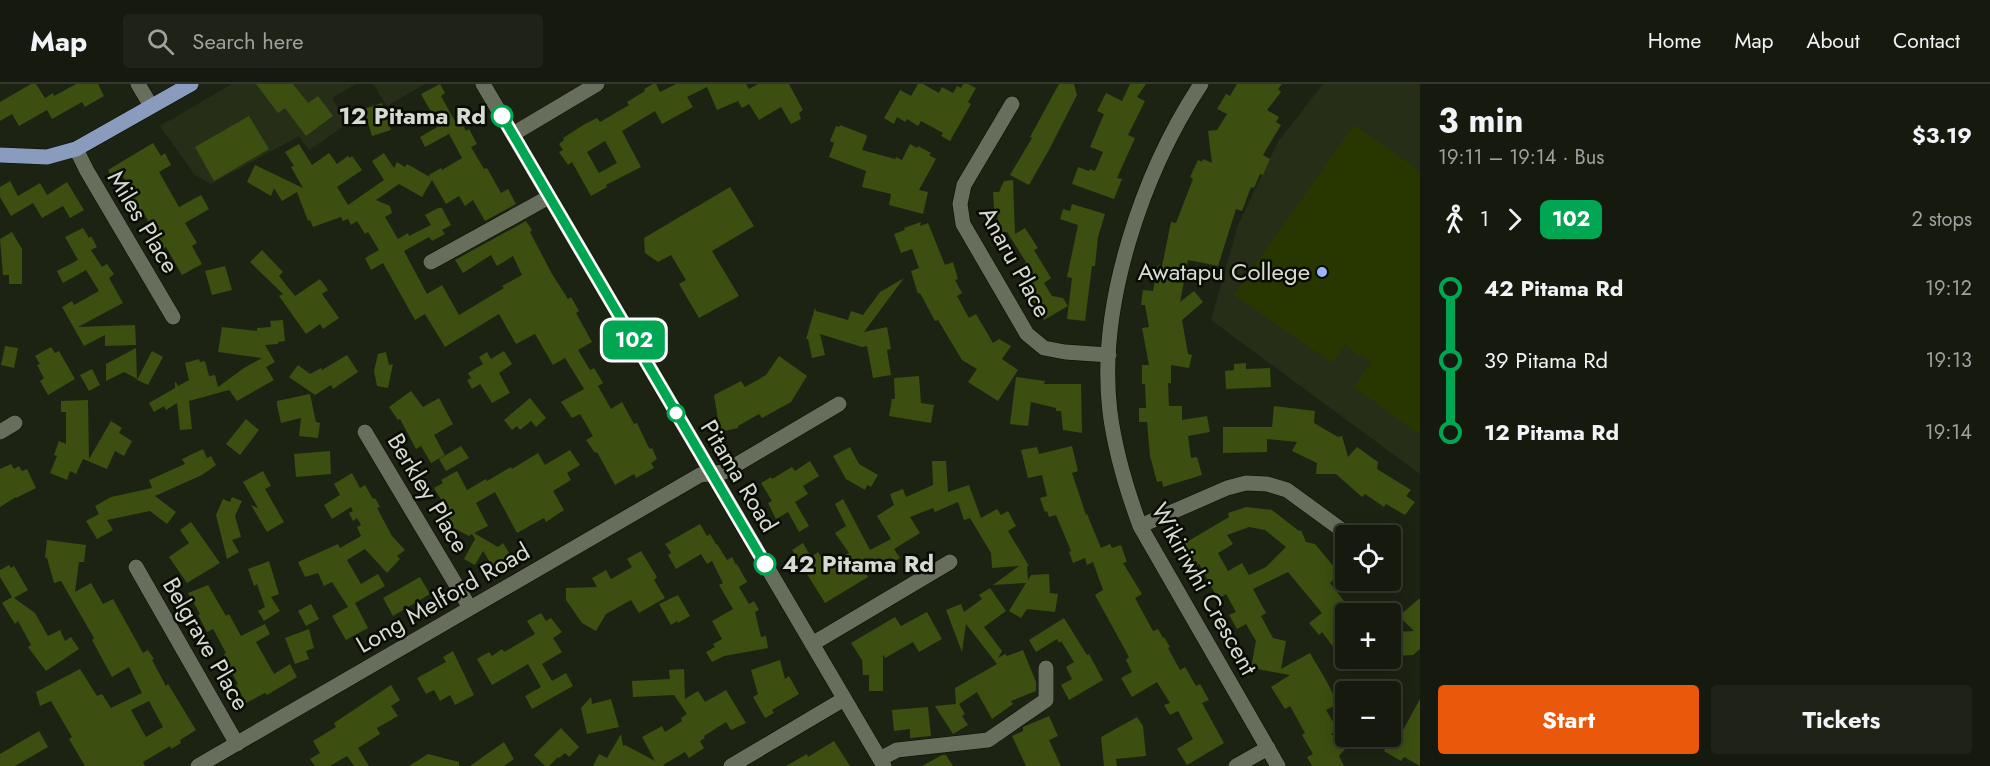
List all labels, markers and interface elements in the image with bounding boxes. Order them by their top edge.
search box [123,14,543,68]
text: Map [30,21,87,62]
icon: search [144,25,177,58]
text: Search here [192,25,304,57]
text: Home [1648,26,1701,56]
text: Map [1734,26,1774,56]
text: About [1807,26,1860,56]
text: Contact [1893,26,1960,56]
text: 3 min [1438,97,1524,144]
place label: 12 Pitama Rd [339,98,486,133]
marker: 12 Pitama Rd [491,105,513,127]
text: $3.19 [1912,119,1972,151]
text: 19:11 – 19:14 · Bus [1438,143,1604,172]
street label: Miles Place [99,164,188,280]
street label: Anaru Place [971,200,1060,324]
icon: walk [1438,203,1471,236]
icon: forward [1498,203,1531,236]
text: 102 [1552,204,1590,234]
text: 1 [1480,205,1489,234]
text: 2 stops [1911,205,1972,234]
place label: Awatapu College [1138,254,1310,289]
marker: Awatapu College [1315,265,1329,279]
text: 42 Pitama Rd [1484,272,1623,304]
text: 19:12 [1925,274,1972,303]
line badge: 102 [600,320,668,360]
text: 102 [615,325,653,355]
text: 39 Pitama Rd [1484,344,1608,376]
text: 19:13 [1926,346,1972,375]
unlabelled marker [667,404,685,422]
street label: Pitama Road [692,413,787,539]
text: 12 Pitama Rd [1484,416,1619,448]
text: 19:14 [1925,418,1972,447]
street label: Berkley Place [379,426,478,559]
street label: Wikiriwhi Crescent [1143,496,1266,681]
map controls [1335,525,1401,747]
button: locate [1335,525,1401,591]
street label: Long Melford Road [349,534,536,662]
place label: 42 Pitama Rd [782,546,934,581]
marker: 42 Pitama Rd [754,553,776,575]
street label: Belgrave Place [154,571,259,717]
button: + [1335,603,1401,669]
button: − [1335,681,1401,747]
button: Start [1438,685,1699,754]
button: Tickets [1711,685,1972,754]

